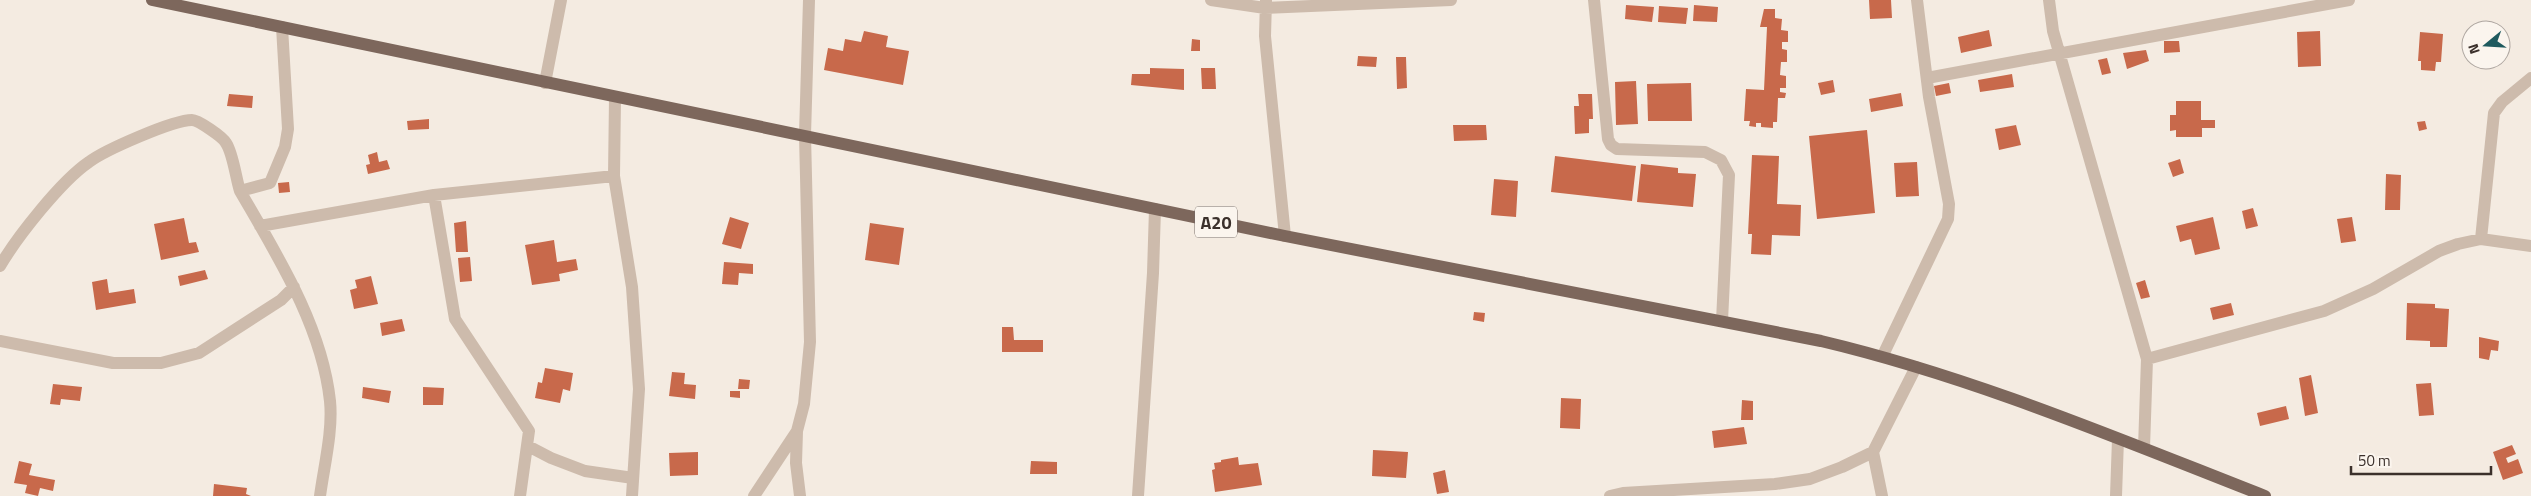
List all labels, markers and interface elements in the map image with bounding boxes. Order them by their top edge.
north arrow [2461,20,2511,70]
text: N [2462,41,2485,57]
road number: A20 [1195,206,1237,238]
scale bar [2351,444,2491,476]
text: 50 m [2358,449,2391,472]

